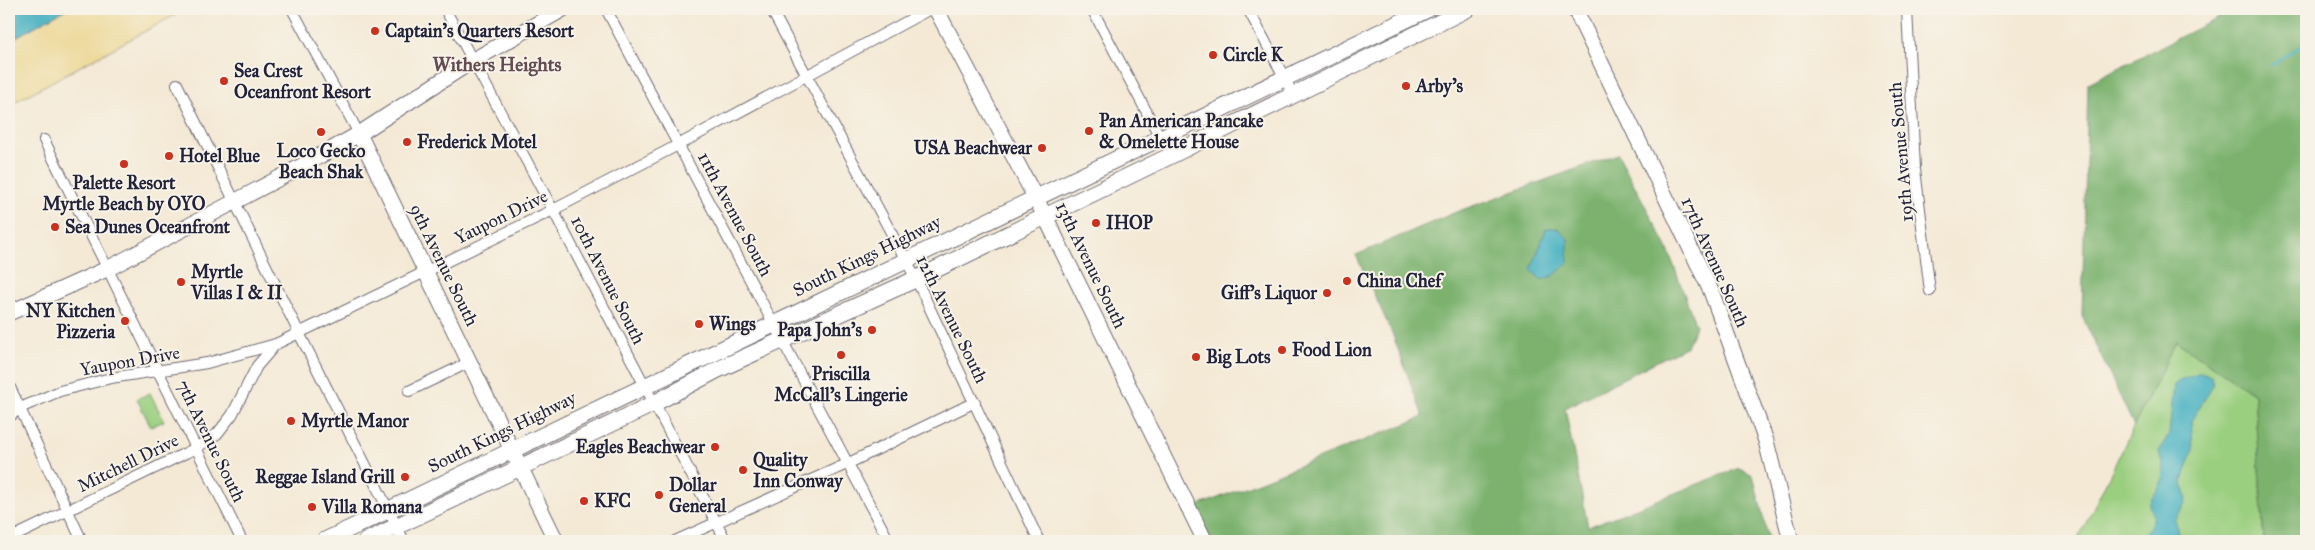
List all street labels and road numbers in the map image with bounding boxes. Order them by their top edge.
street label: 19th Avenue South [1884,81,1918,223]
street label: 11th Avenue South [693,148,777,280]
street label: Yaupon Drive [451,185,551,249]
street label: 17th Avenue South [1676,193,1754,331]
street label: 13th Avenue South [1051,198,1131,332]
street label: 9th Avenue South [405,200,483,330]
street label: South Kings Highway [789,210,946,302]
street label: 10th Avenue South [566,212,650,348]
street label: 12th Avenue South [911,251,993,387]
street label: Yaupon Drive [78,341,182,381]
street label: 7th Avenue South [172,376,250,506]
street label: South Kings Highway [424,386,581,478]
street label: Mitchell Drive [74,429,182,497]

